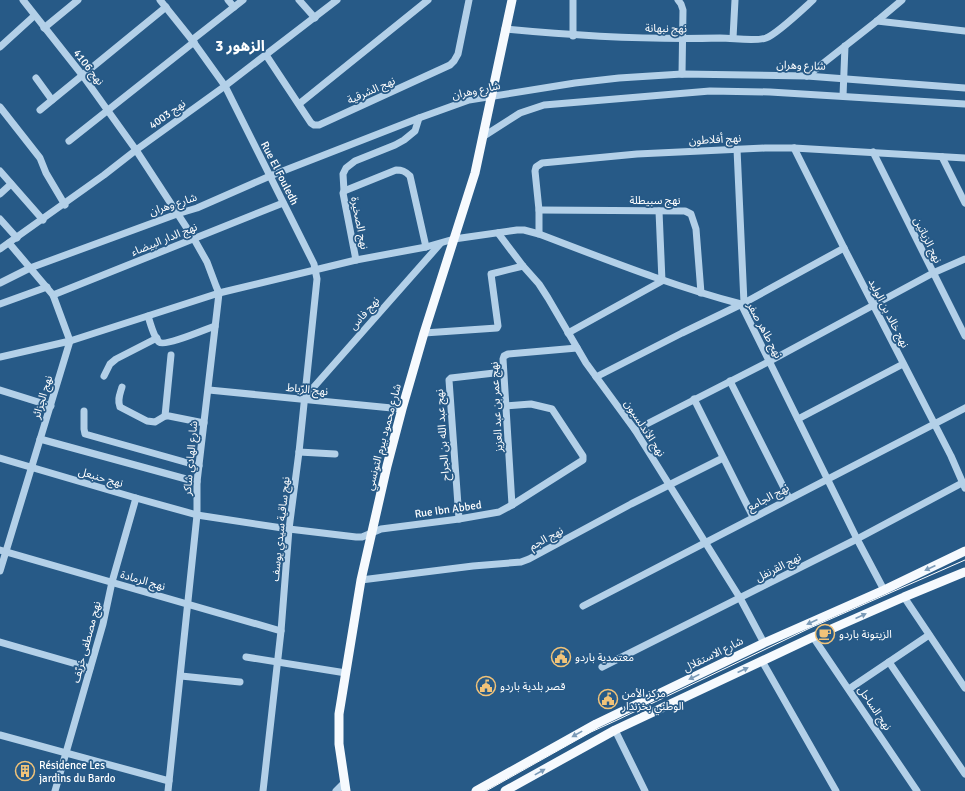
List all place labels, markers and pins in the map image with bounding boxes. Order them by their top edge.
cafe icon: الزيتونة باردو [814,623,836,645]
place label: الزيتونة باردو [839,628,892,641]
public building icon: معتمدية باردو [550,646,572,668]
place label: معتمدية باردو [575,651,634,664]
public building icon: قصر بلدية باردو [475,675,497,697]
place label: قصر بلدية باردو [500,680,565,693]
place label: مركز الأمن الوطني بخزندار [621,687,684,716]
public building icon: مركز الأمن الوطني بخزندار [597,688,619,710]
place label: Résidence Les jardins du Bardo [39,759,116,785]
building icon: Résidence Les jardins du Bardo [14,760,36,782]

